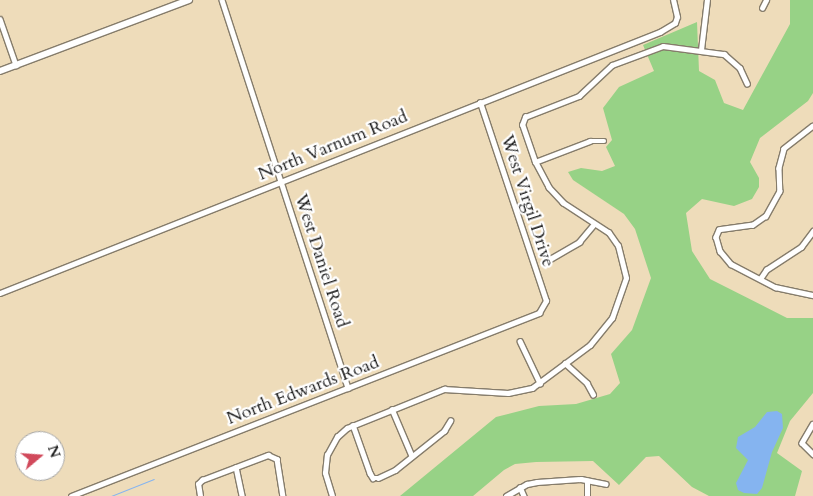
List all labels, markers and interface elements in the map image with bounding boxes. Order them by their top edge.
street label: North Varnum Road [255,106,411,186]
street label: West Virgil Drive [495,132,559,270]
street label: West Daniel Road [289,191,353,331]
street label: North Edwards Road [224,352,382,430]
north arrow [15,431,65,481]
text: N [43,443,65,460]

